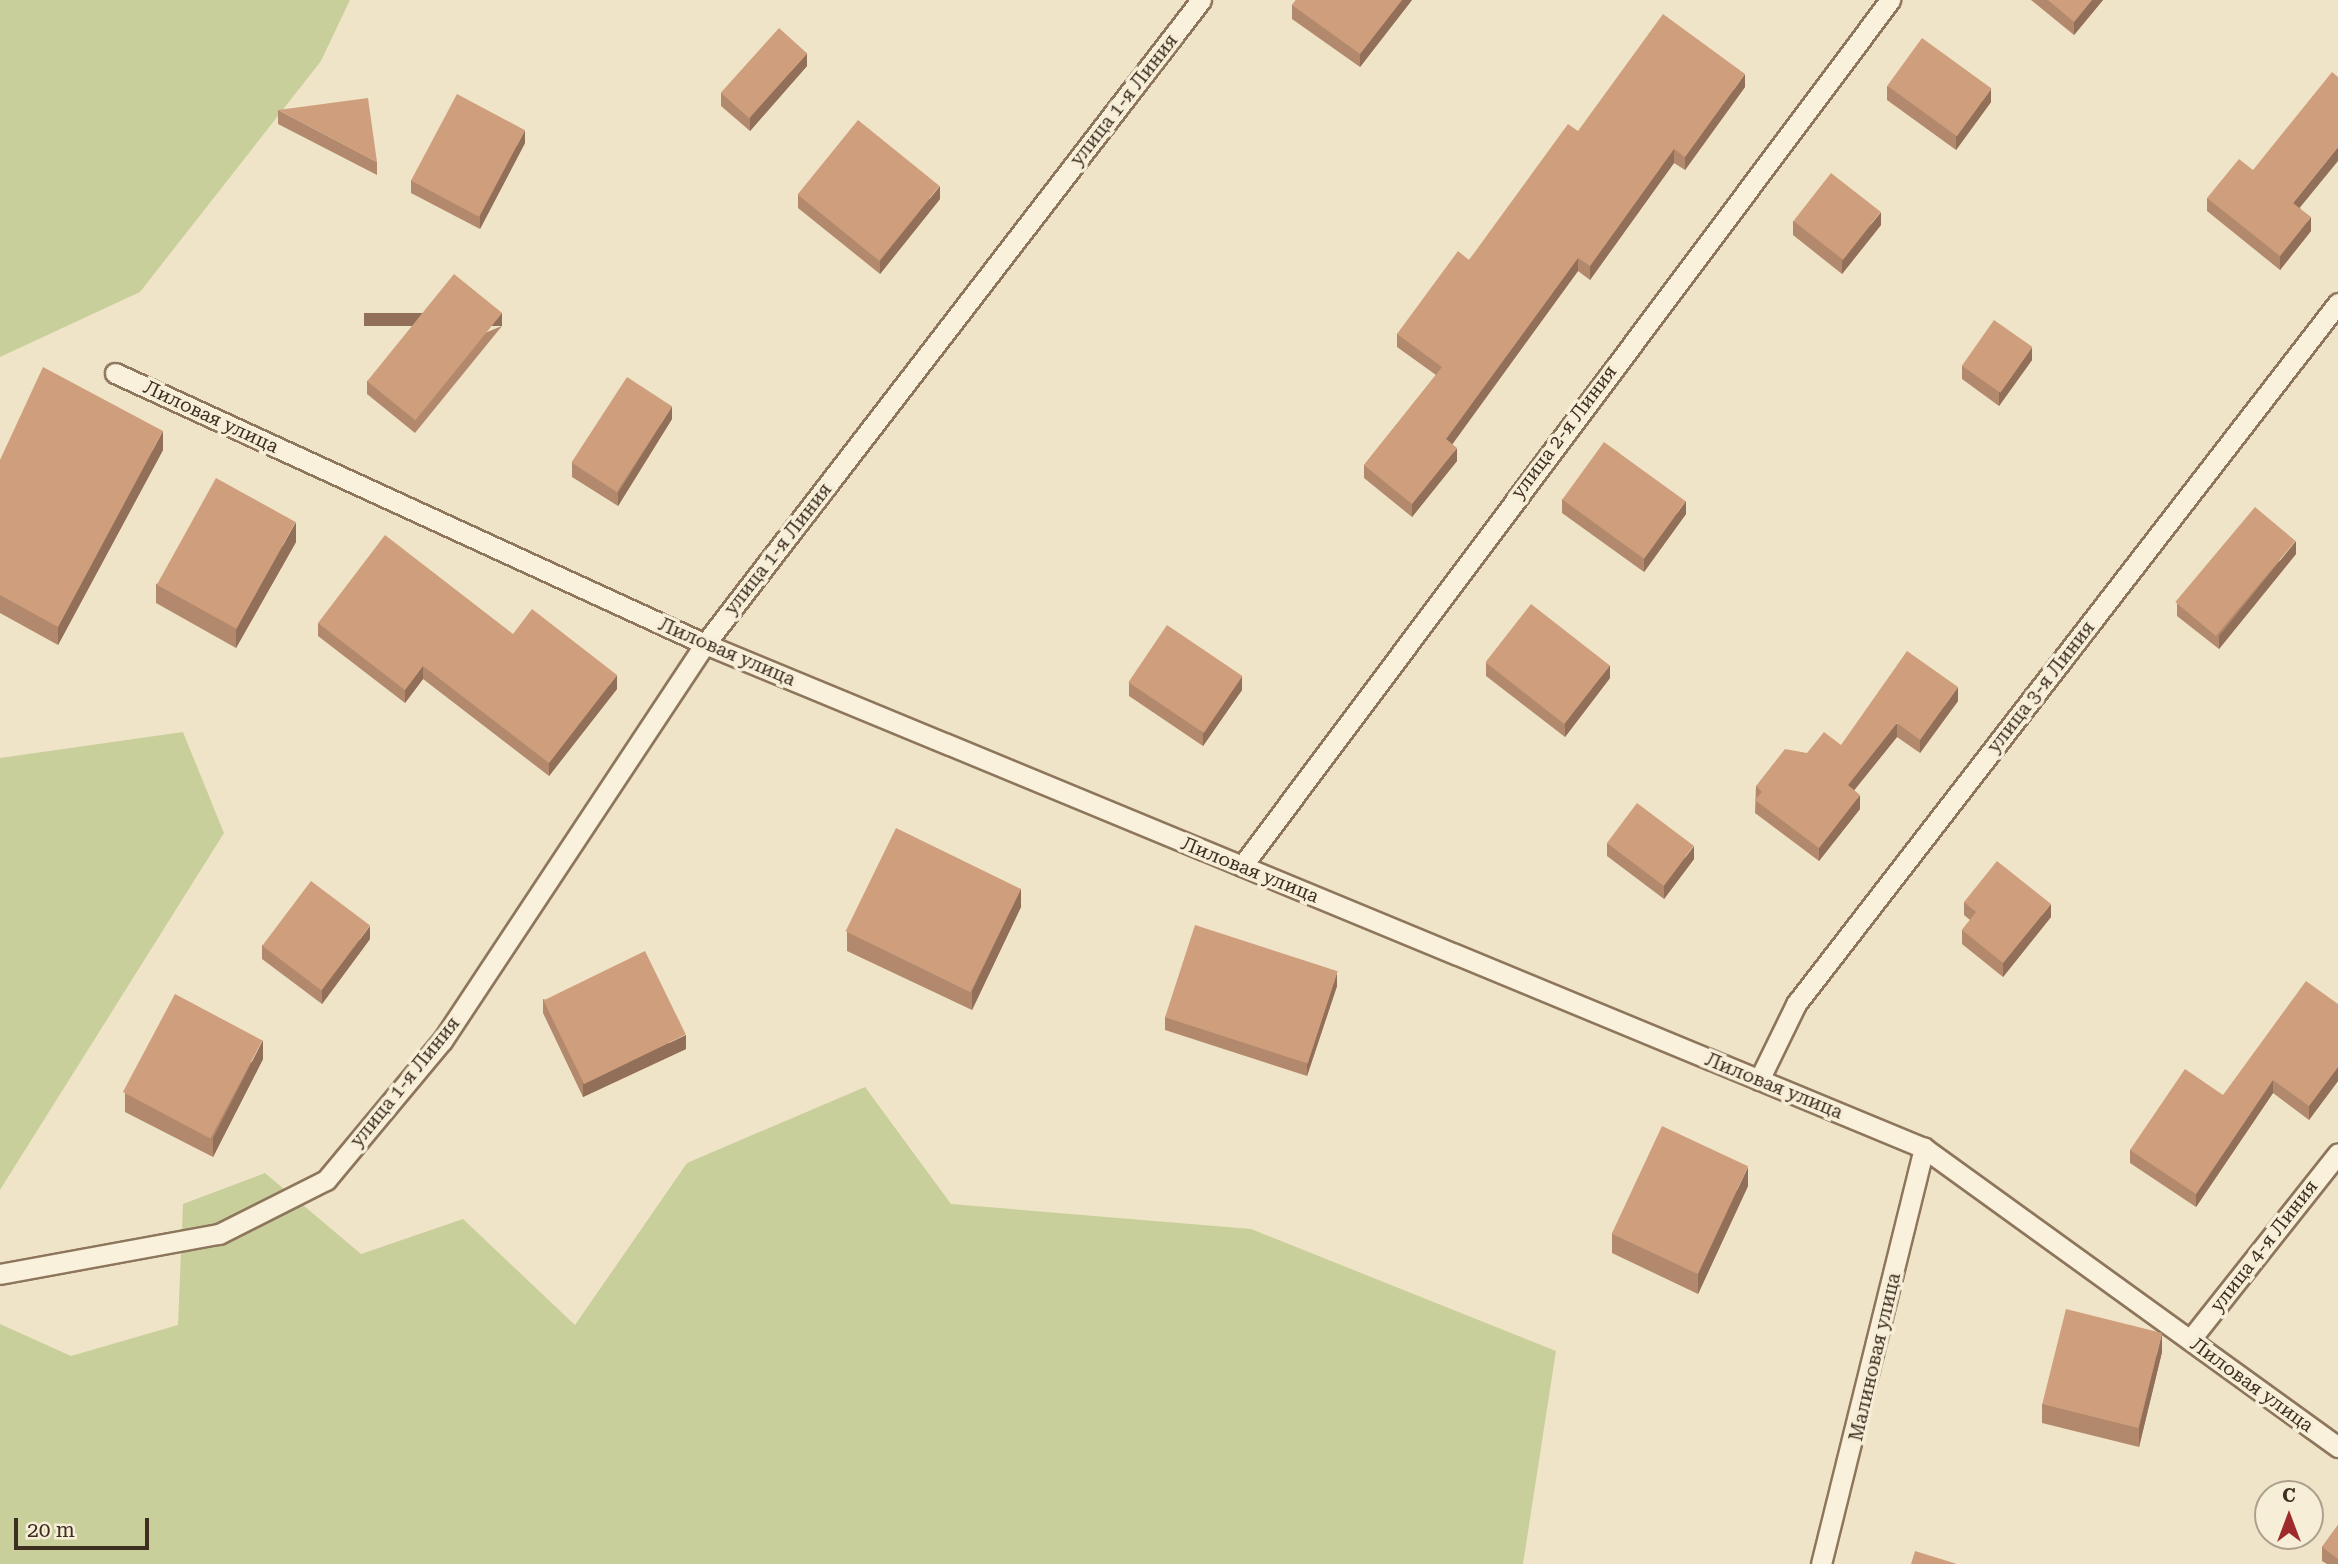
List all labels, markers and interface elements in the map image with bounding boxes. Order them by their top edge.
street label: улица 1-я Линия [1065,29,1183,171]
street label: улица 2-я Линия [1506,361,1622,503]
street label: Лиловая улица [140,376,282,458]
street label: улица 1-я Линия [719,478,837,620]
street label: Лиловая улица [655,613,799,691]
street label: улица 3-я Линия [1982,616,2100,758]
street label: Лиловая улица [1178,832,1322,908]
street label: улица 1-я Линия [345,1012,465,1152]
street label: Лиловая улица [1702,1048,1846,1124]
street label: улица 4-я Линия [2205,1175,2323,1317]
street label: Малиновая улица [1845,1271,1905,1443]
street label: Лиловая улица [2186,1333,2318,1437]
north arrow [2254,1480,2324,1550]
text: С [2282,1484,2296,1507]
scale bar [18,1504,152,1548]
text: 20 m [27,1518,75,1542]

